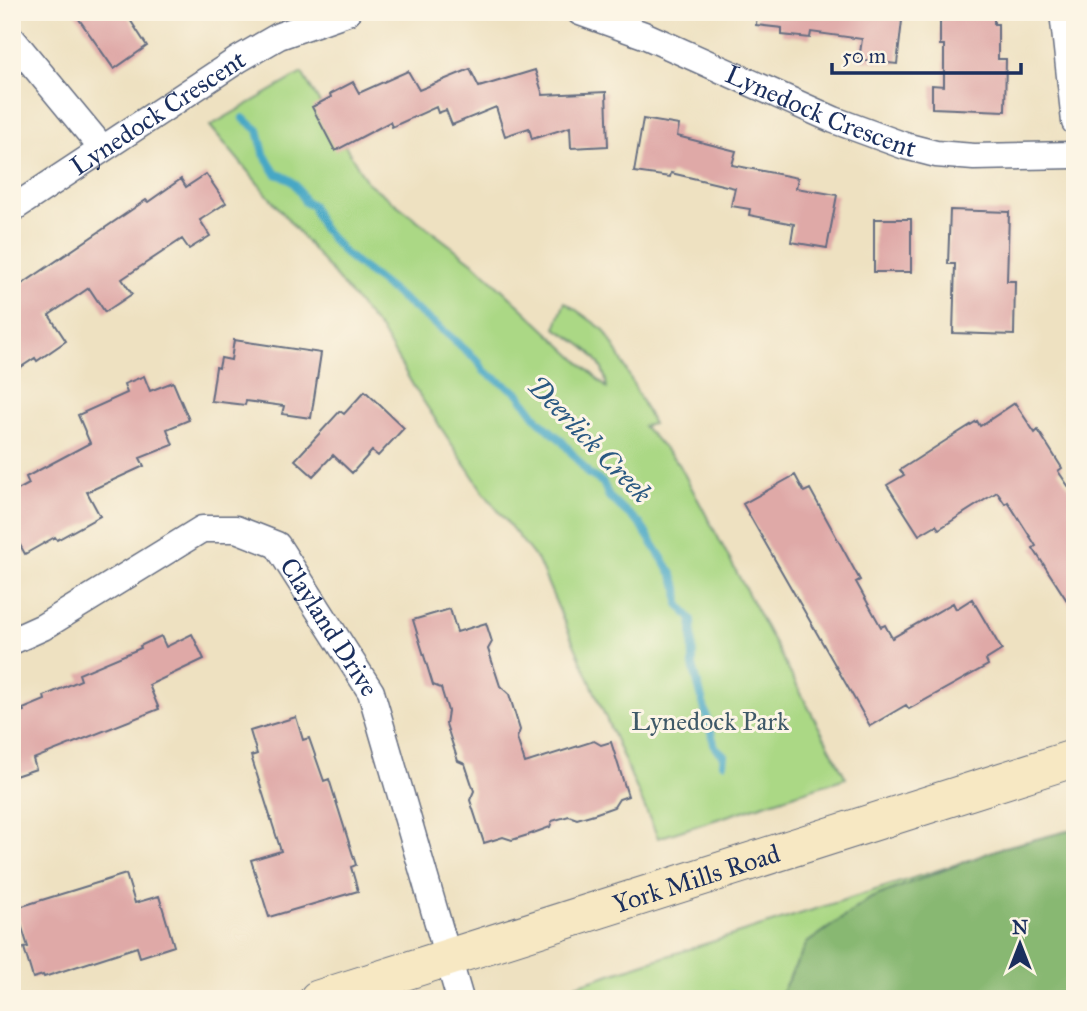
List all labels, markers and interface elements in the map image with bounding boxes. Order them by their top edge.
scale bar [832,32,1020,76]
street label: Lynedock Crescent [64,43,251,182]
text: 50 m [842,43,887,69]
street label: Lynedock Crescent [721,58,920,164]
water label: Deerlick Creek [520,368,660,511]
street label: Clayland Drive [273,552,386,702]
park label: Lynedock Park [631,705,790,737]
street label: York Mills Road [609,837,784,920]
north arrow [986,909,1056,979]
text: N [1012,916,1028,939]

